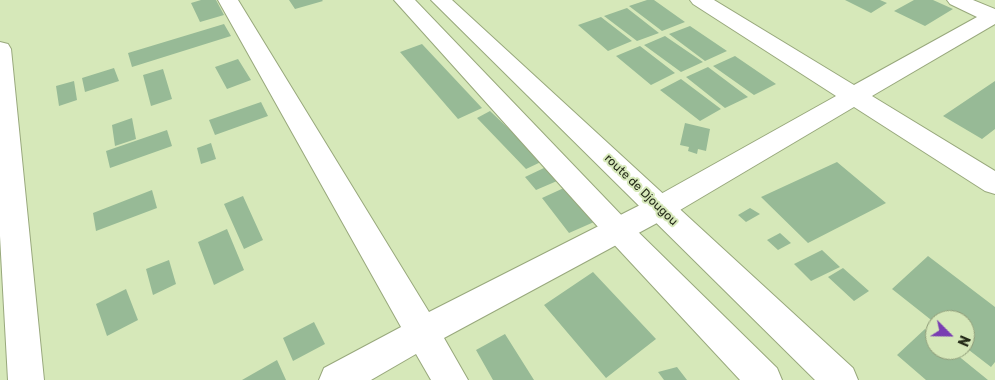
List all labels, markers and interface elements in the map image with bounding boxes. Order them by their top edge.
street label: route de Djougou [601,151,681,229]
north arrow [925,310,975,360]
text: N [954,333,973,349]

